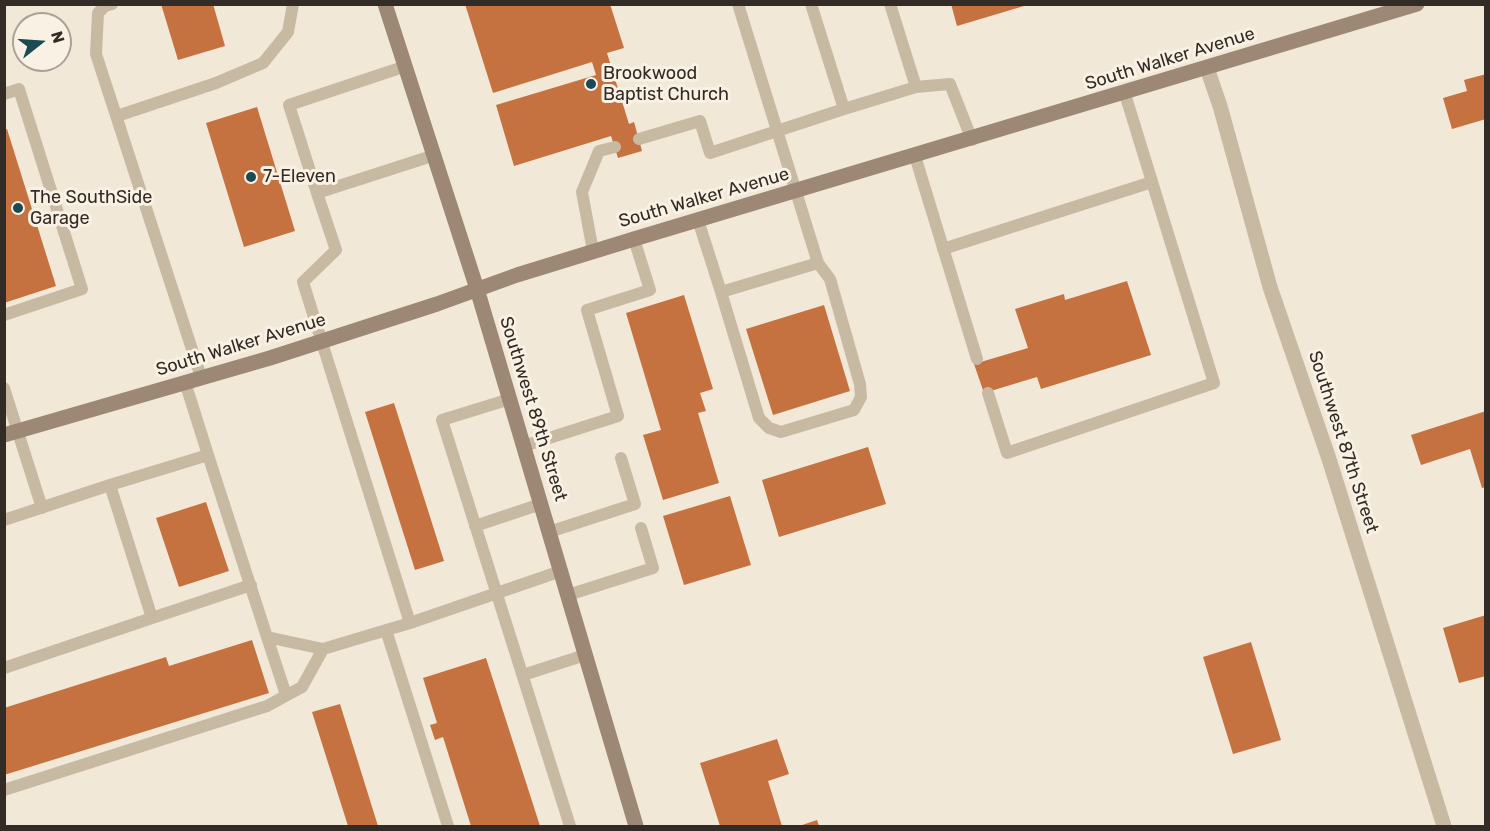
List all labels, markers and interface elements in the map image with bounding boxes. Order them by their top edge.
north arrow [12,12,72,72]
street label: South Walker Avenue [1083,23,1257,95]
text: N [47,29,69,45]
place label: Brookwood Baptist Church [603,63,729,106]
marker: Brookwood Baptist Church [584,77,598,91]
street label: South Walker Avenue [616,163,792,233]
place label: 7-Eleven [263,166,336,188]
marker: 7-Eleven [244,170,258,184]
place label: The SouthSide Garage [30,187,152,230]
marker: The SouthSide Garage [11,201,25,215]
street label: South Walker Avenue [154,309,328,381]
street label: Southwest 89th Street [495,314,571,504]
street label: Southwest 87th Street [1303,348,1383,536]

